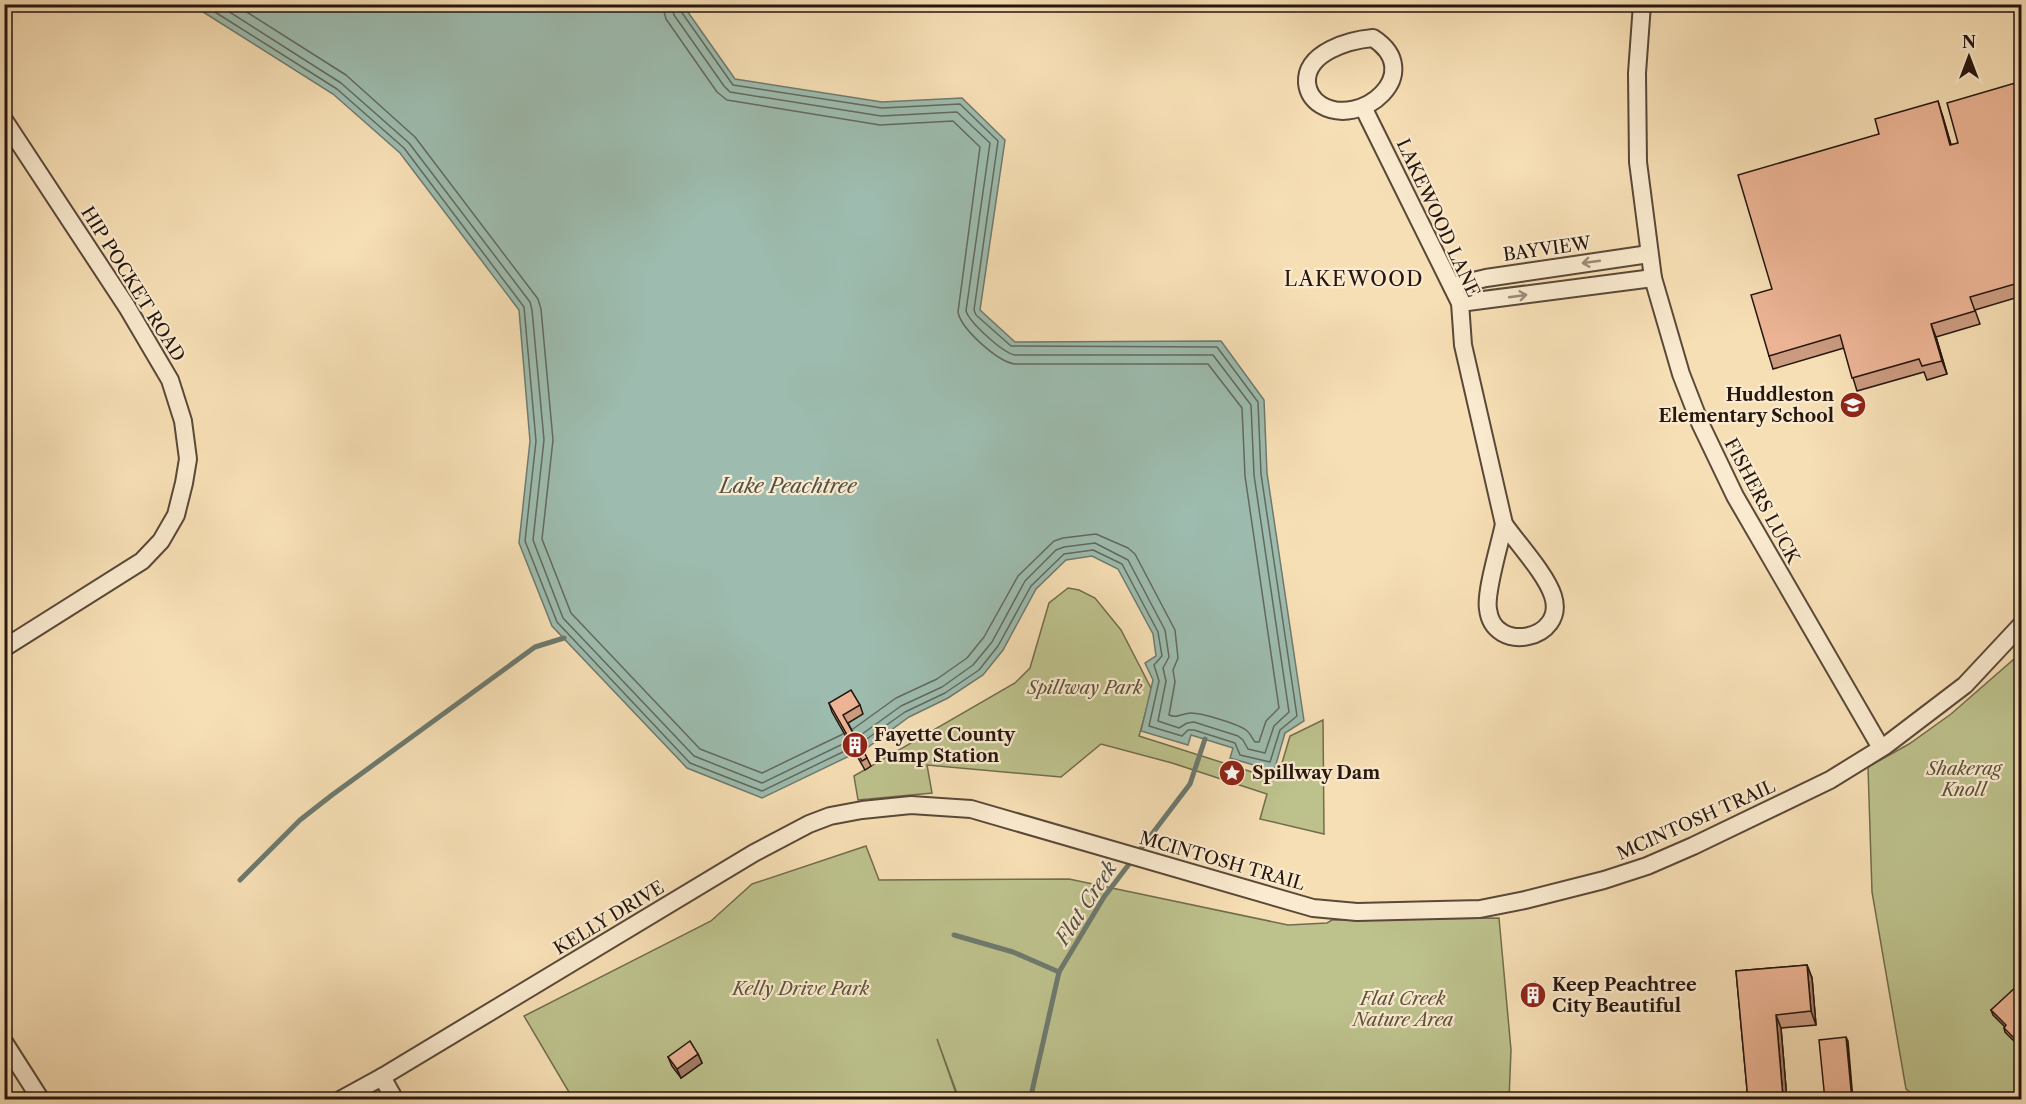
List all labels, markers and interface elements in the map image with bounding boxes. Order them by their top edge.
north arrow [1939,27,1999,87]
text: N [1962,32,1976,52]
street label: LAKEWOOD LANE [1392,135,1484,301]
street label: HIP POCKET ROAD [76,202,190,366]
street label: BAYVIEW [1502,232,1594,266]
one-way arrow [1581,257,1601,268]
district label: LAKEWOOD [1284,267,1424,291]
one-way arrow [1508,290,1528,301]
place label: Huddleston Elementary School [1658,384,1835,427]
school or university icon: Huddleston Elementary School [1838,390,1868,420]
street label: FISHERS LUCK [1720,434,1805,568]
water label: Lake Peachtree [717,474,858,498]
park label: Spillway Park [1026,677,1143,699]
place label: Fayette County Pump Station [874,724,1016,767]
building icon: Fayette County Pump Station [840,730,870,760]
place icon: Spillway Dam [1217,758,1247,788]
park label: Shakerag Knoll [1926,758,2003,801]
place label: Spillway Dam [1252,762,1380,784]
street label: MCINTOSH TRAIL [1613,775,1779,865]
street label: MCINTOSH TRAIL [1137,827,1307,895]
water label: Flat Creek [1049,856,1122,951]
street label: KELLY DRIVE [550,876,668,960]
place label: Keep Peachtree City Beautiful [1552,974,1697,1017]
park label: Kelly Drive Park [731,978,870,1000]
building icon: Keep Peachtree City Beautiful [1518,980,1548,1010]
park label: Flat Creek Nature Area [1351,988,1454,1031]

